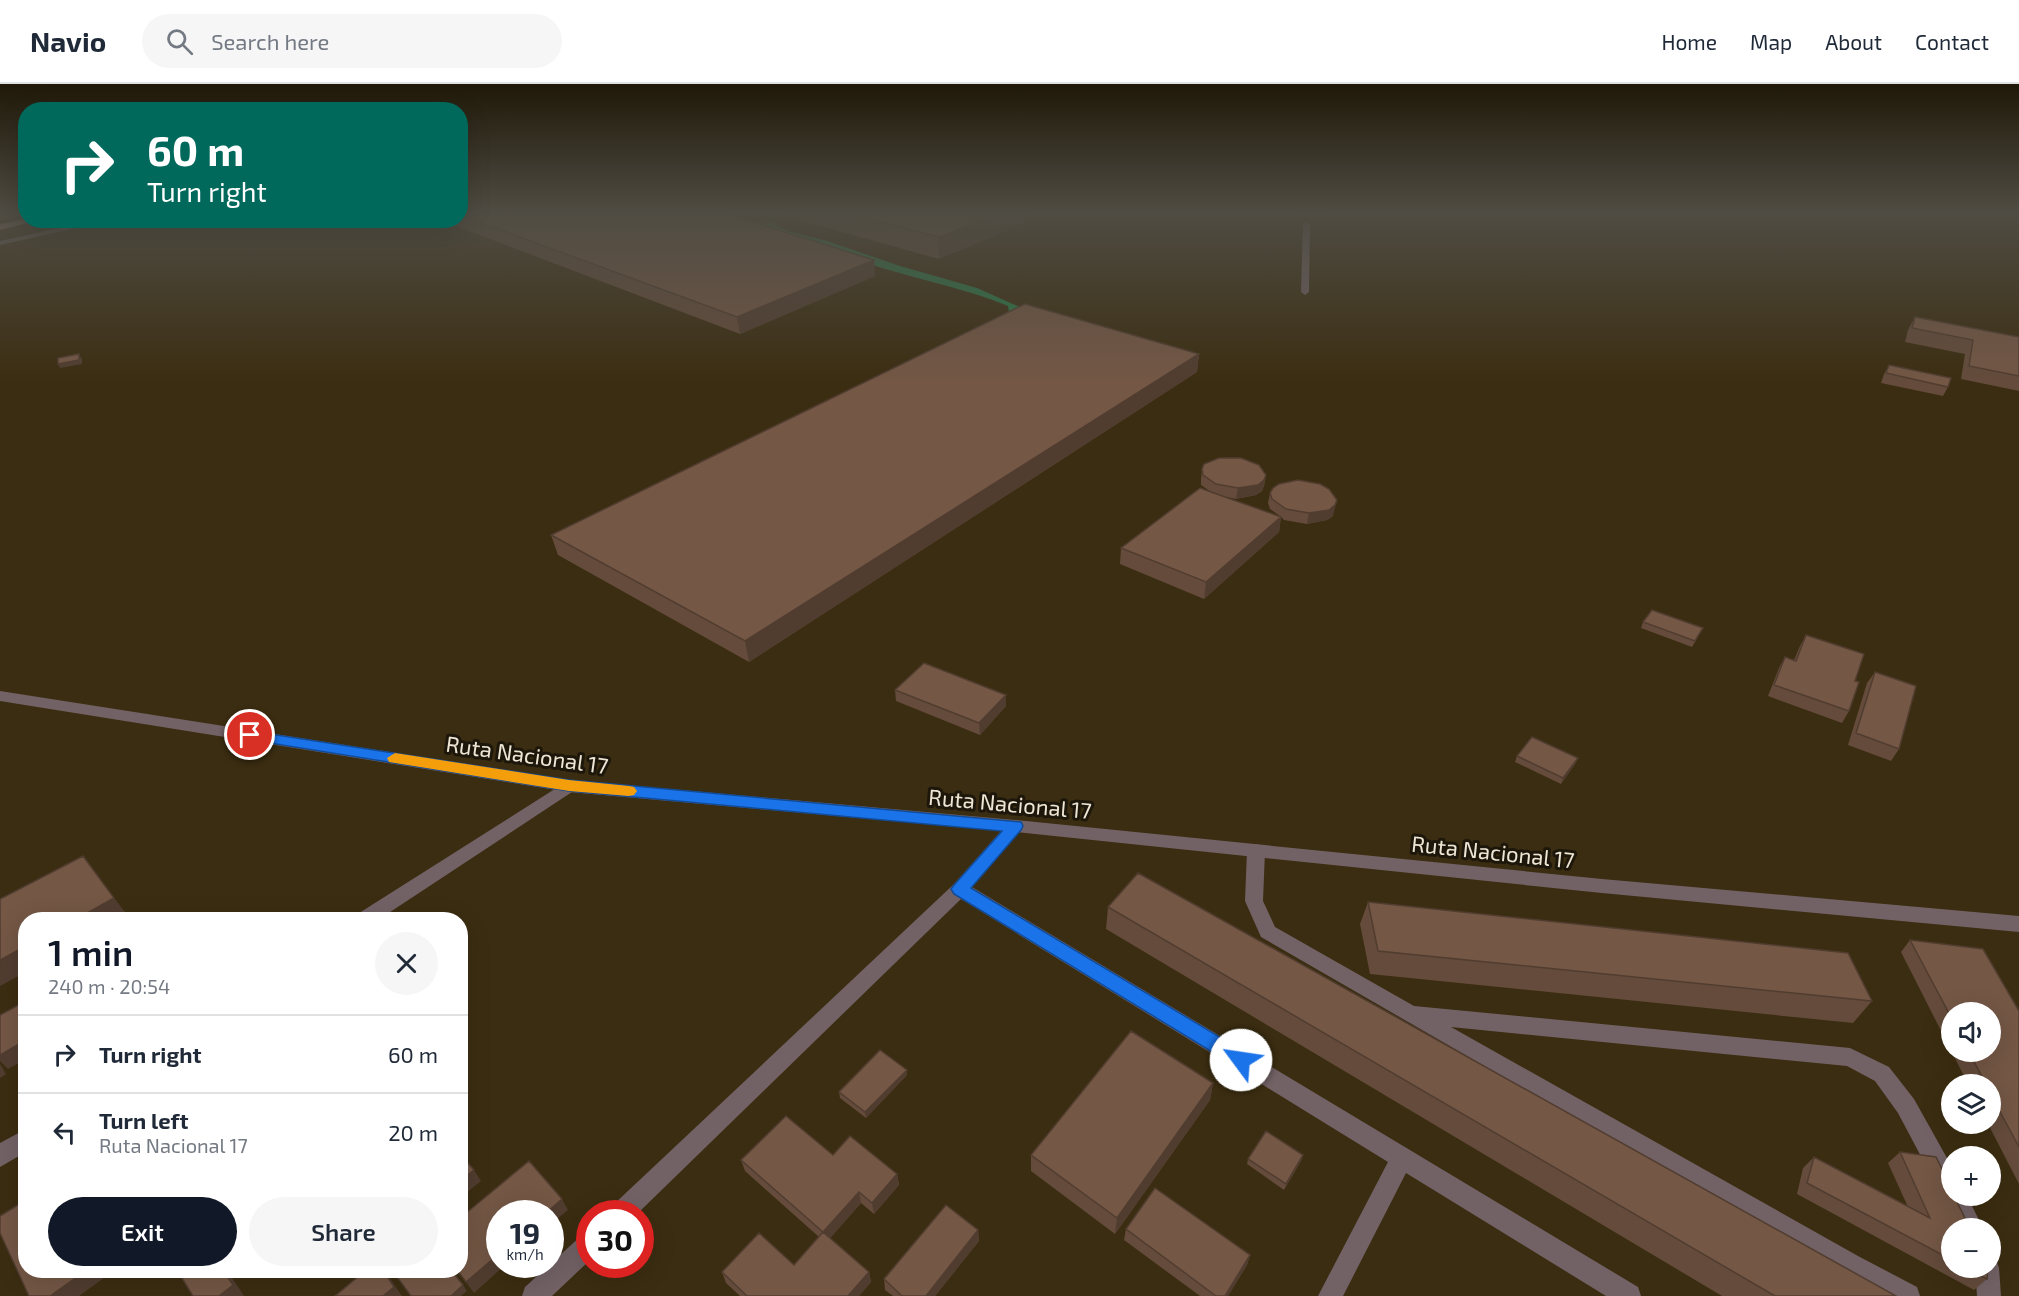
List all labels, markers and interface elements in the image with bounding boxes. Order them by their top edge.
search box [142,14,562,68]
text: Navio [30,24,106,58]
icon: search [163,25,196,58]
text: Search here [211,28,329,54]
text: Home [1661,29,1717,54]
text: Map [1750,29,1792,54]
text: About [1825,29,1882,54]
text: Contact [1915,29,1989,54]
text: 60 m [147,124,244,174]
icon: right [48,126,126,204]
text: Turn right [147,175,267,207]
pin [224,709,275,760]
icon: arrive [233,718,266,751]
street label: Ruta Nacional 17 [444,730,610,778]
street label: Ruta Nacional 17 [927,783,1093,823]
street label: Ruta Nacional 17 [1410,830,1576,872]
text: 1 min [48,930,133,973]
button: close [375,932,438,995]
text: 240 m · 20:54 [48,974,170,998]
map controls [1941,1002,2001,1278]
button: sound [1941,1002,2001,1062]
position arrow [1209,1028,1273,1092]
icon: right [48,1038,81,1071]
text: Turn right [99,1041,201,1067]
text: 60 m [388,1041,438,1067]
button: layers [1941,1074,2001,1134]
text: Turn left [99,1107,188,1133]
icon: left [48,1116,81,1149]
text: 20 m [388,1119,438,1145]
text: Ruta Nacional 17 [99,1133,248,1157]
button: + [1941,1146,2001,1206]
button: Exit [48,1197,237,1266]
button: Share [249,1197,438,1266]
speed limit sign: 30 [576,1200,654,1278]
text: 19 [510,1214,540,1250]
button: − [1941,1218,2001,1278]
text: km/h [506,1245,544,1263]

